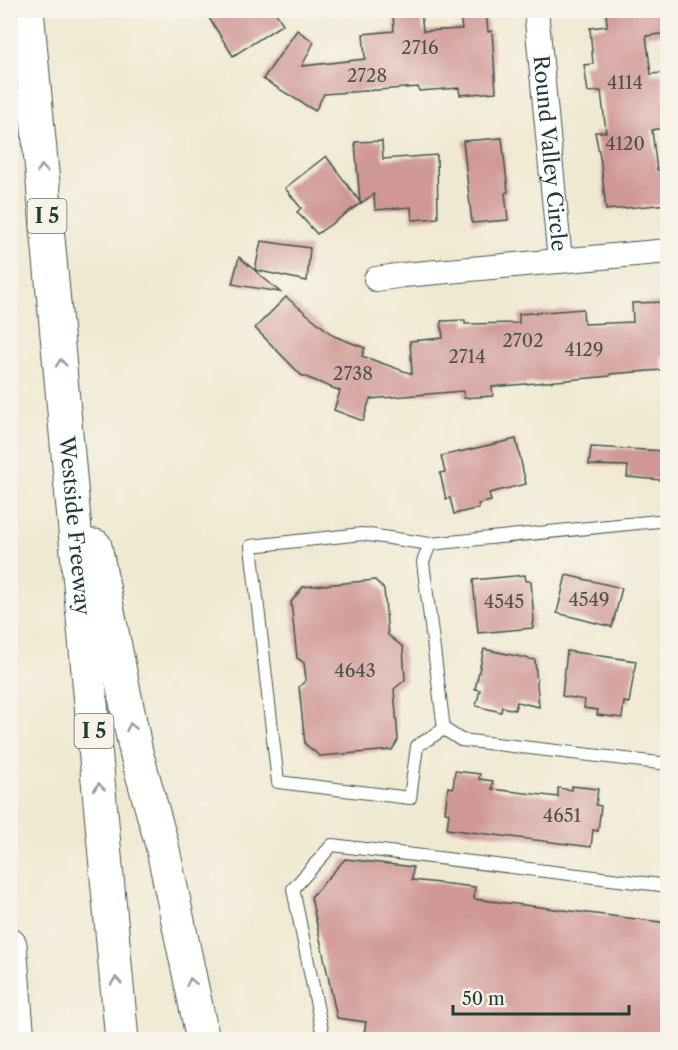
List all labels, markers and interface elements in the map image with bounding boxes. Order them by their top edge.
house number: 2716 [401,37,439,59]
street label: Round Valley Circle [528,54,572,252]
house number: 2728 [347,65,387,87]
house number: 4114 [607,72,643,94]
house number: 4120 [605,133,645,155]
one-way arrow [36,165,49,174]
road number: I 5 [28,199,66,233]
house number: 2702 [503,330,543,352]
house number: 4129 [565,339,603,361]
house number: 2714 [448,346,486,368]
one-way arrow [55,359,68,368]
house number: 2738 [333,363,373,385]
street label: Westside Freeway [54,434,96,617]
house number: 4549 [568,589,610,611]
house number: 4545 [484,591,524,613]
house number: 4643 [334,660,376,682]
road number: I 5 [74,714,113,748]
one-way arrow [125,723,138,733]
one-way arrow [93,782,106,792]
house number: 4651 [543,805,582,827]
one-way arrow [110,977,123,986]
one-way arrow [186,978,199,988]
scale bar [453,978,628,1016]
text: 50 m [462,988,505,1010]

